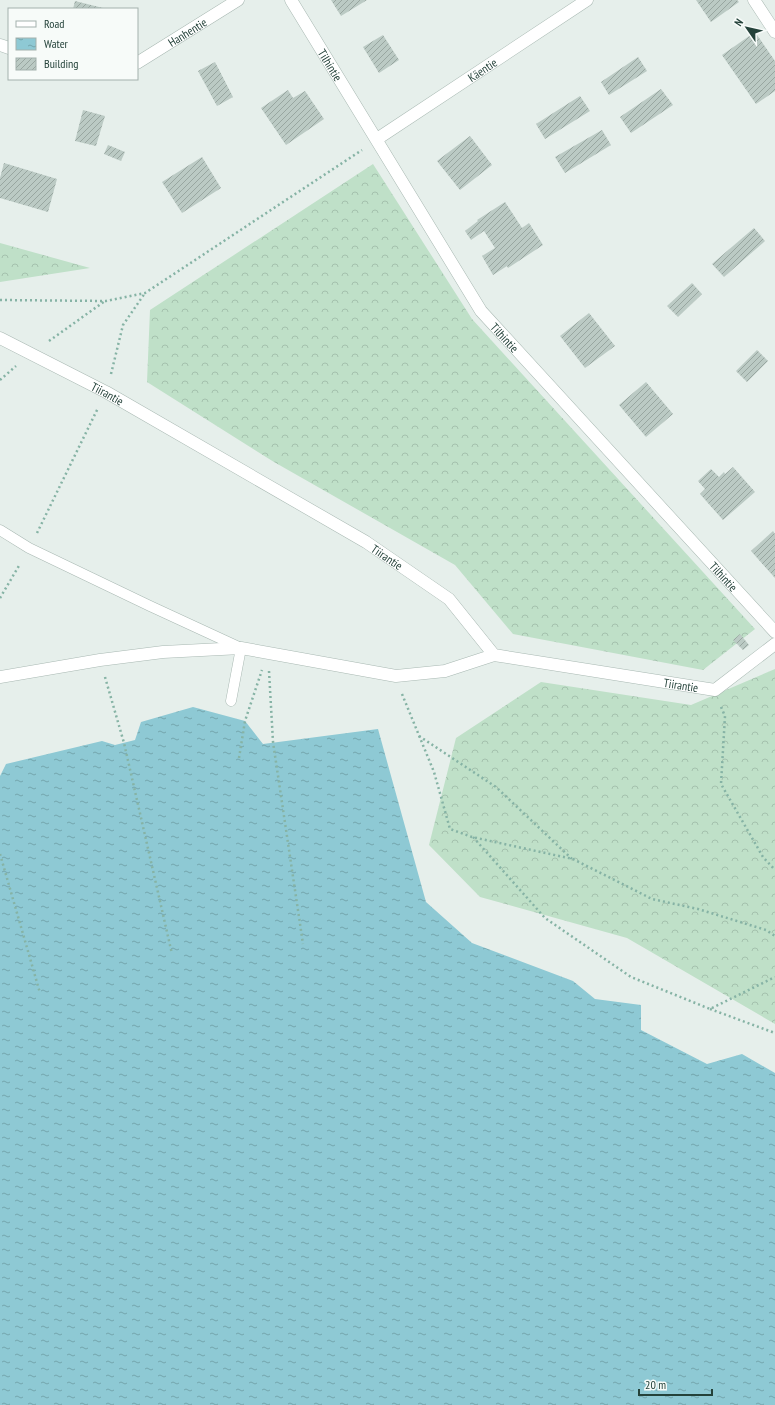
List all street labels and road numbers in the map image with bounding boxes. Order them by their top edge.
street label: Hanhentie [165,14,209,50]
street label: Tilhintie [315,46,346,84]
street label: Käentie [465,54,500,85]
street label: Tilhintie [488,319,522,355]
street label: Tiirantie [89,378,127,408]
street label: Tiirantie [369,541,406,573]
street label: Tilhintie [707,558,741,594]
street label: Tiirantie [663,674,699,695]

